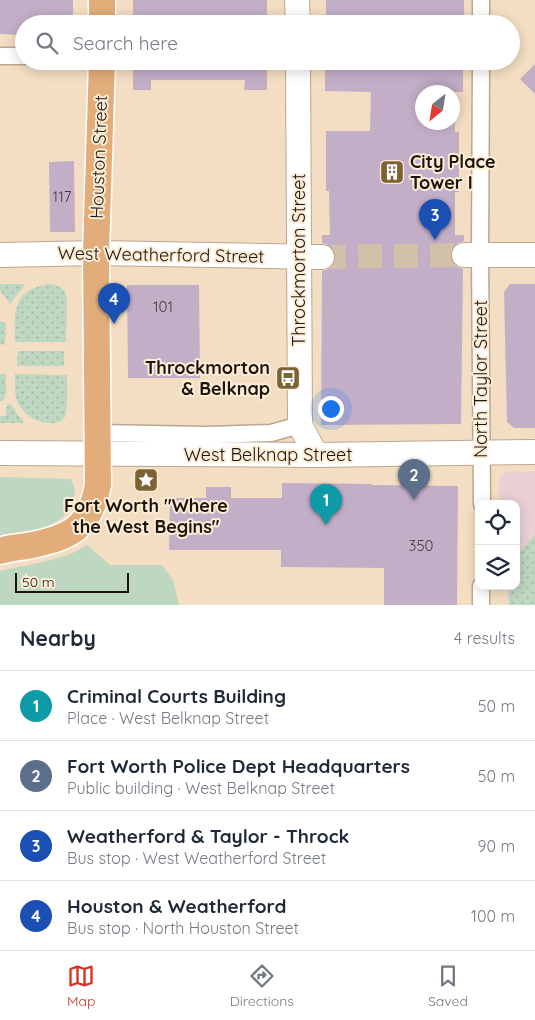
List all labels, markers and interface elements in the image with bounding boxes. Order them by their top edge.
search box [15,15,520,70]
icon: search [33,29,61,57]
text: Search here [73,31,178,55]
north arrow [415,85,460,130]
street label: Houston Street [85,95,112,219]
place label: City Place Tower I [410,150,496,194]
building icon: City Place Tower I [379,159,405,185]
street label: Throckmorton Street [287,173,310,347]
house number: 117 [53,187,72,206]
pin: 3 [419,199,451,240]
street label: West Weatherford Street [57,241,265,268]
pin: 4 [98,283,130,324]
house number: 101 [153,297,173,316]
street label: North Taylor Street [469,300,492,458]
place label: Throckmorton & Belknap [145,356,270,400]
bus stop icon: Throckmorton & Belknap [275,365,301,391]
your location [318,396,344,422]
street label: West Belknap Street [184,443,352,466]
pin: 2 [398,459,430,500]
place icon: Fort Worth "Where the West Begins" [133,467,159,493]
pin: 1 [310,484,342,525]
place label: Fort Worth "Where the West Begins" [64,494,228,538]
map controls [475,500,520,590]
button: locate [475,500,520,545]
house number: 350 [409,536,434,555]
button: layers [475,545,520,590]
scale bar [15,570,129,593]
text: 50 m [22,573,55,591]
text: Nearby [20,625,96,651]
text: 4 results [454,628,515,648]
text: Criminal Courts Building [67,684,286,708]
text: 1 [33,696,39,716]
text: 50 m [478,696,515,716]
text: Place · West Belknap Street [67,708,269,728]
text: Fort Worth Police Dept Headquarters [67,754,410,778]
text: 2 [31,766,41,786]
text: 50 m [478,766,515,786]
text: Public building · West Belknap Street [67,778,335,798]
text: Weatherford & Taylor - Throck [67,824,349,848]
text: 3 [32,836,40,856]
text: 90 m [478,836,515,856]
text: Bus stop · West Weatherford Street [67,848,326,868]
text: Houston & Weatherford [67,894,286,918]
text: 4 [31,906,41,926]
text: 100 m [471,906,515,926]
text: Bus stop · North Houston Street [67,918,299,938]
tab: Map [67,962,96,1010]
tab: Directions [230,962,294,1010]
tab: Saved [428,962,468,1010]

